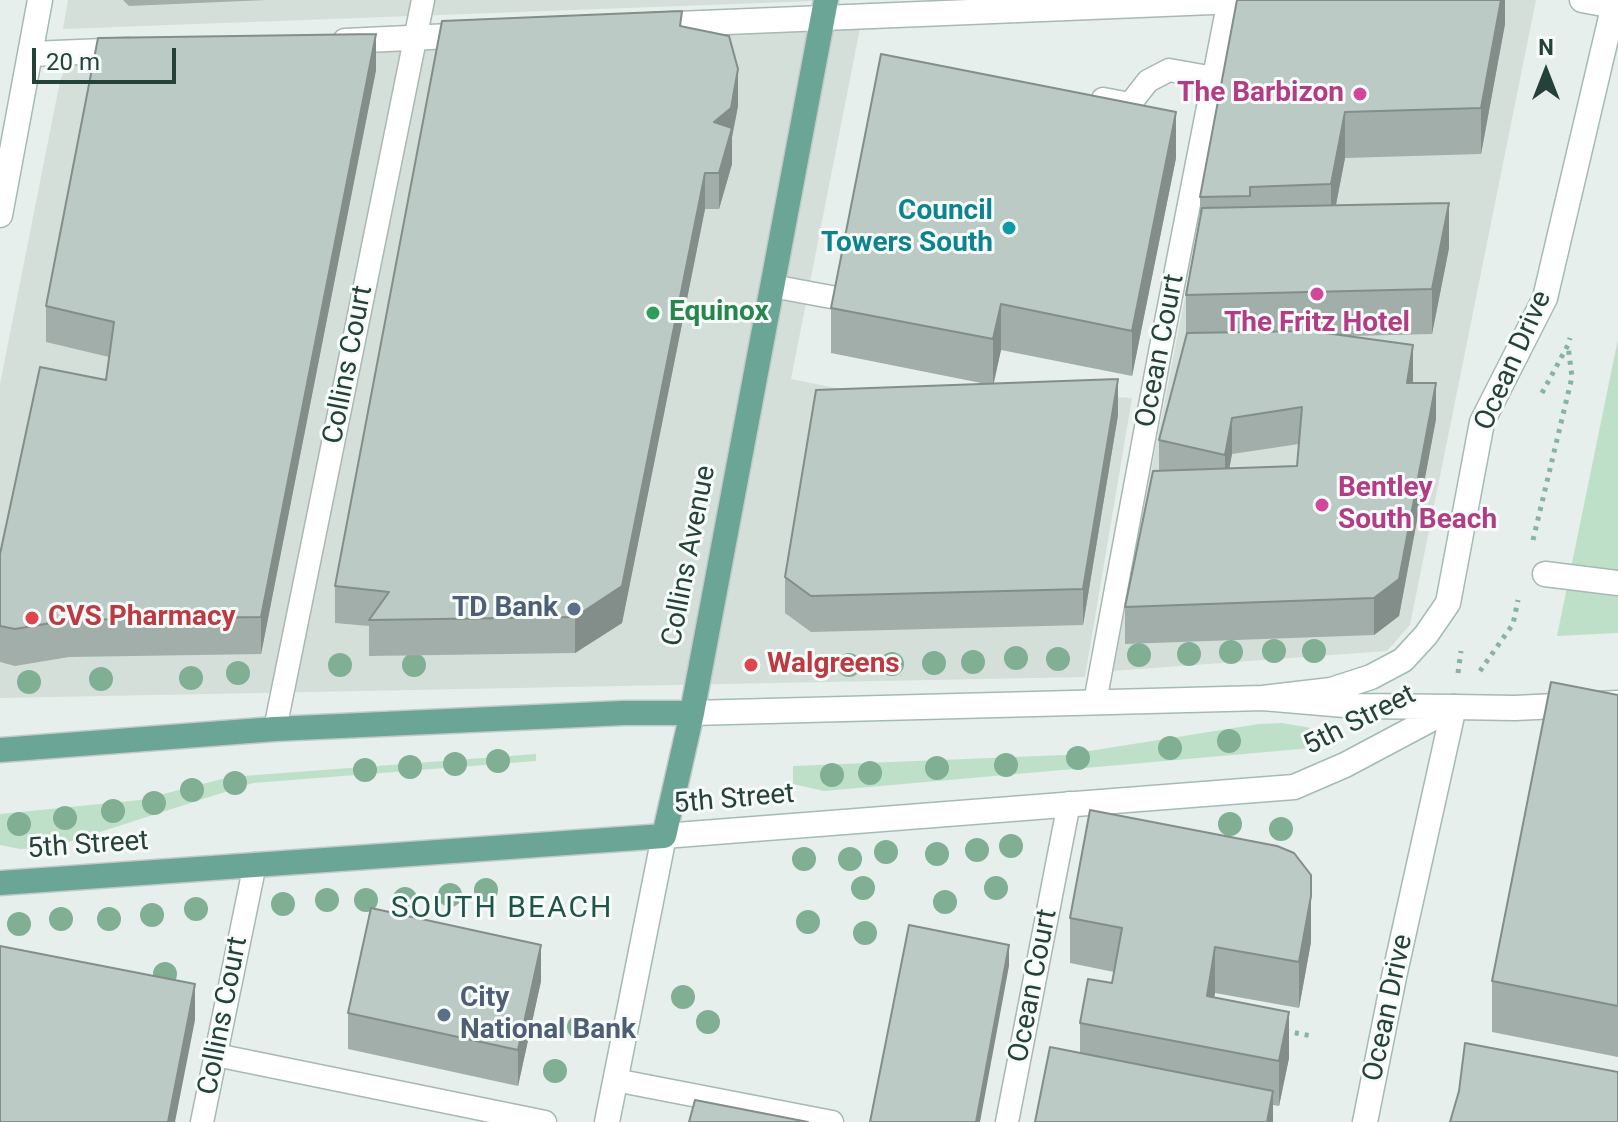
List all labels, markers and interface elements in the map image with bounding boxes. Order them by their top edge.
scale bar [36,32,180,82]
north arrow [1506,32,1586,112]
text: N [1538,35,1554,60]
text: 20 m [46,48,100,76]
place label: The Barbizon [1177,77,1344,111]
marker: The Barbizon [1351,85,1369,103]
place label: Council Towers South [821,195,993,261]
marker: Council Towers South [1000,219,1018,237]
street label: Ocean Court [1130,272,1192,430]
street label: Collins Court [317,283,381,447]
marker: The Fritz Hotel [1308,285,1326,303]
street label: Ocean Drive [1468,286,1560,436]
place label: Equinox [669,296,769,330]
marker: Equinox [644,304,662,322]
place label: The Fritz Hotel [1224,307,1410,341]
street label: Collins Avenue [656,463,724,649]
place label: Bentley South Beach [1338,472,1497,538]
marker: Bentley South Beach [1313,496,1331,514]
place label: TD Bank [452,592,558,626]
marker: TD Bank [565,600,583,618]
place label: CVS Pharmacy [48,601,236,635]
marker: CVS Pharmacy [23,609,41,627]
place label: Walgreens [767,648,900,682]
marker: Walgreens [742,656,760,674]
street label: 5th Street [1298,679,1422,763]
street label: 5th Street [672,778,796,822]
street label: 5th Street [26,825,150,867]
district label: SOUTH BEACH [391,891,613,927]
street label: Ocean Court [1003,907,1065,1065]
street label: Ocean Drive [1357,931,1421,1085]
street label: Collins Court [192,934,256,1098]
place label: City National Bank [460,982,636,1048]
marker: City National Bank [435,1006,453,1024]

